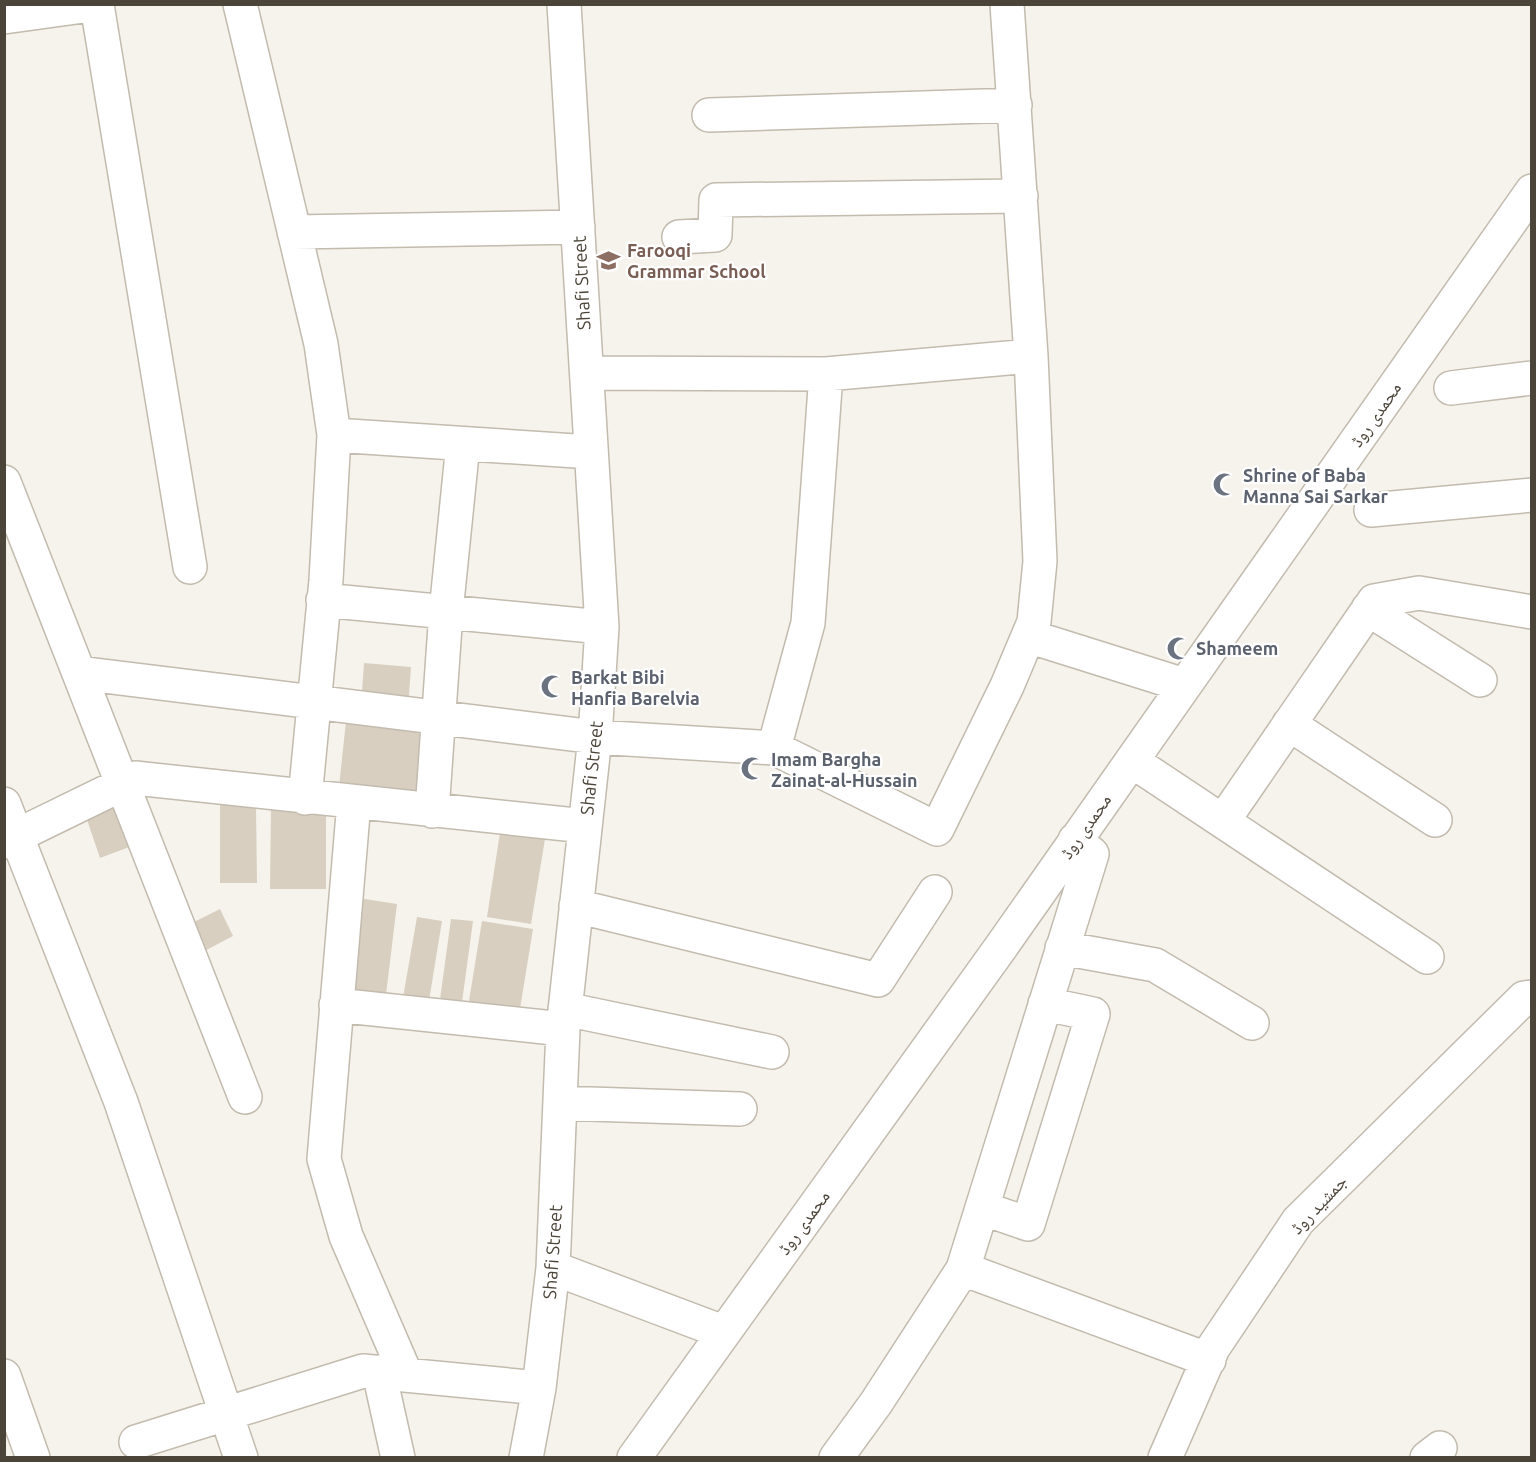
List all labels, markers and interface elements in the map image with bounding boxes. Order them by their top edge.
street label: Shafi Street [569,235,593,331]
place label: Farooqi Grammar School [627,240,766,281]
school or university icon: Farooqi Grammar School [596,247,622,273]
street label: محمدی روڈ [1346,378,1406,451]
place label: Shrine of Baba Manna Sai Sarkar [1243,465,1389,506]
mosque icon: Shrine of Baba Manna Sai Sarkar [1212,472,1238,498]
mosque icon: Shameem [1165,635,1191,661]
place label: Shameem [1196,638,1278,658]
place label: Barkat Bibi Hanfia Barelvia [571,667,700,708]
mosque icon: Barkat Bibi Hanfia Barelvia [540,674,566,700]
street label: Shafi Street [576,720,606,816]
place label: Imam Bargha Zainat-al-Hussain [771,749,918,790]
mosque icon: Imam Bargha Zainat-al-Hussain [740,756,766,782]
street label: محمدی روڈ [1056,790,1116,863]
street label: جمشید روڈ [1286,1171,1351,1238]
street label: محمدی روڈ [773,1186,835,1259]
street label: Shafi Street [539,1204,565,1300]

